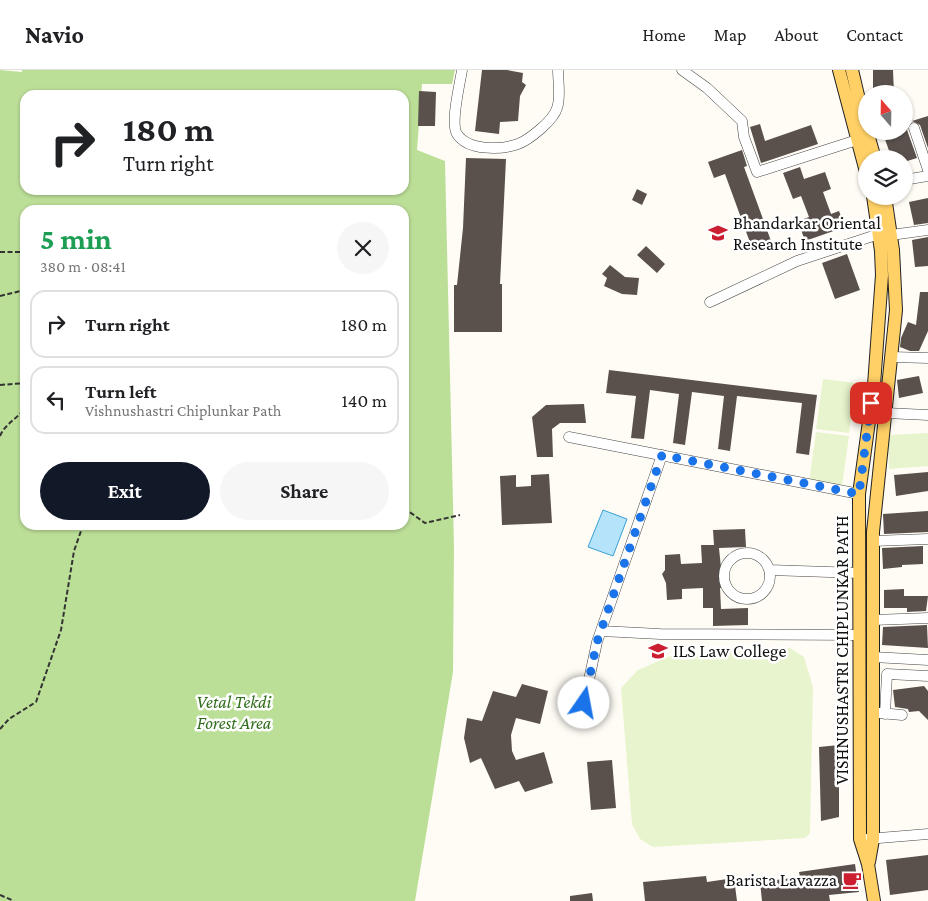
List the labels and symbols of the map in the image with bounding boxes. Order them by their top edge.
north arrow [858,85,912,140]
place label: Bhandarkar Oriental Research Institute [733,213,881,254]
school or university icon: Bhandarkar Oriental Research Institute [707,222,729,244]
pin [850,382,892,424]
street label: VISHNUSHASTRI CHIPLUNKAR PATH [832,515,852,785]
school or university icon: ILS Law College [647,640,669,662]
place label: ILS Law College [673,641,786,661]
position arrow [557,676,609,728]
park label: Vetal Tekdi Forest Area [197,692,272,733]
cafe icon: Barista Lavazza [841,869,863,891]
place label: Barista Lavazza [726,870,837,890]

